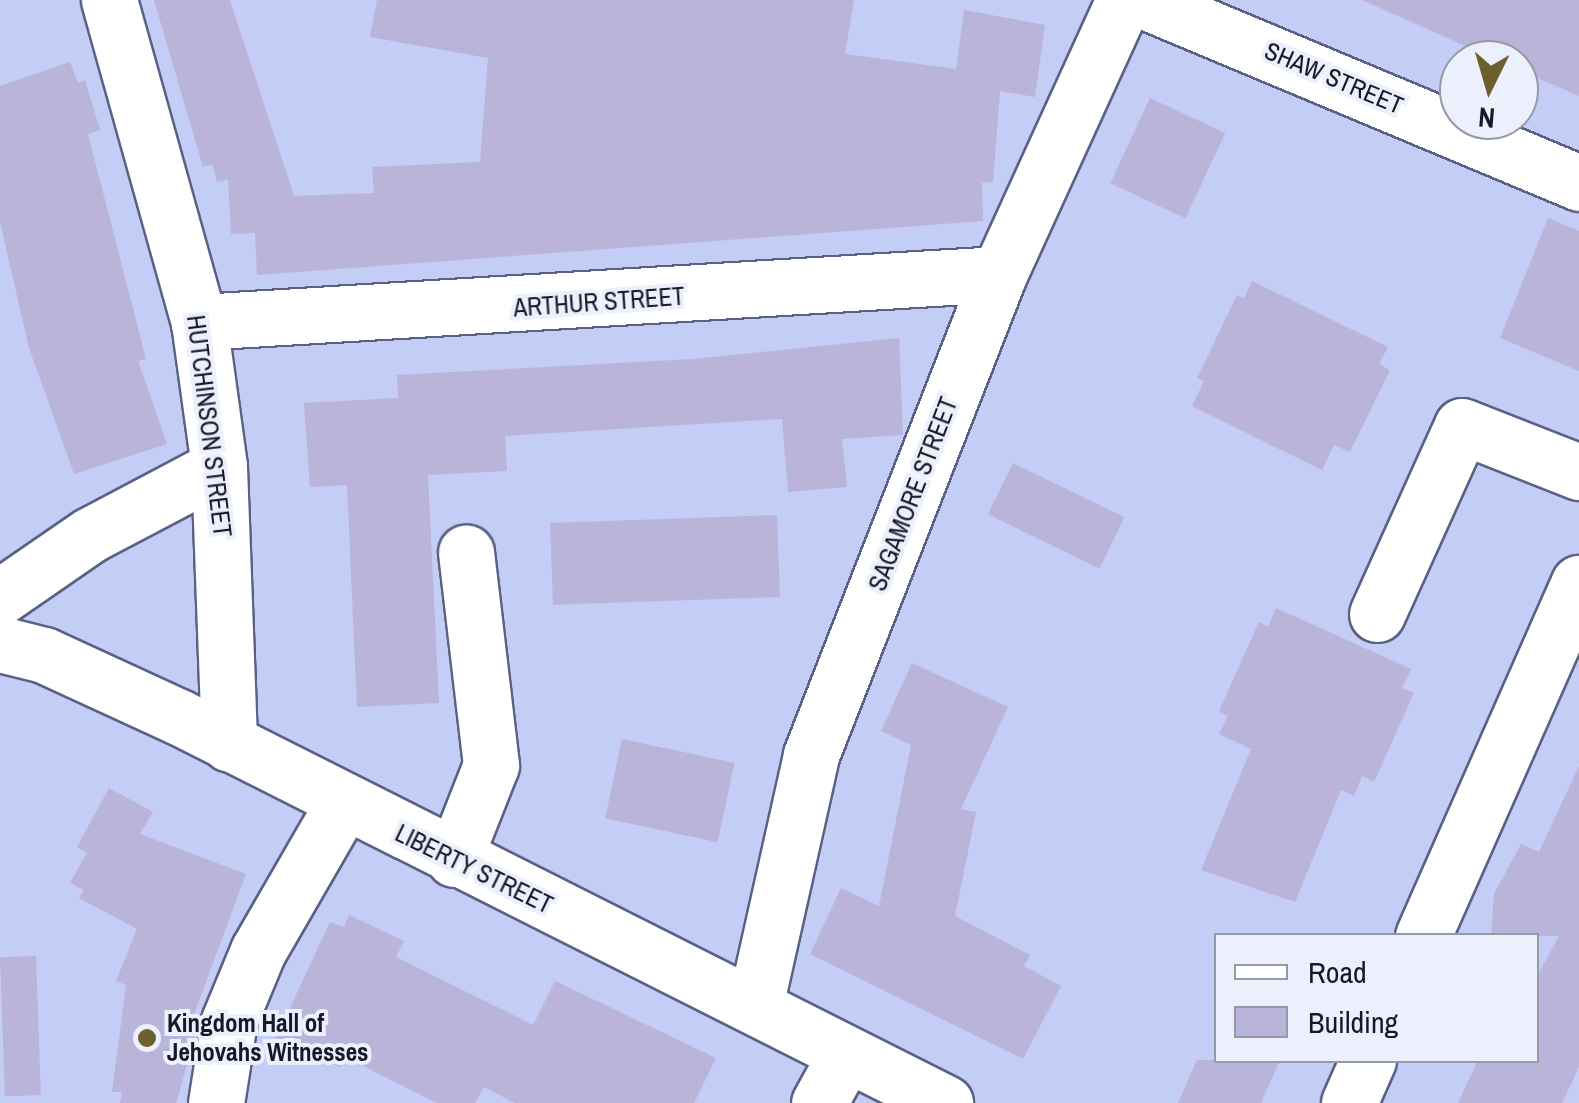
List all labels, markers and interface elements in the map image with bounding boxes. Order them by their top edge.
street label: SHAW STREET [1260,35,1408,121]
north arrow [1439,40,1539,140]
text: N [1477,98,1496,138]
street label: ARTHUR STREET [512,281,686,323]
street label: HUTCHINSON STREET [181,313,237,539]
street label: SAGAMORE STREET [862,393,964,595]
street label: LIBERTY STREET [390,818,558,920]
legend [1214,933,1539,1063]
text: Road [1308,952,1367,992]
text: Building [1308,1002,1398,1042]
place label: Kingdom Hall of Jehovahs Witnesses [167,1009,368,1068]
marker: Kingdom Hall of Jehovahs Witnesses [136,1027,158,1049]

